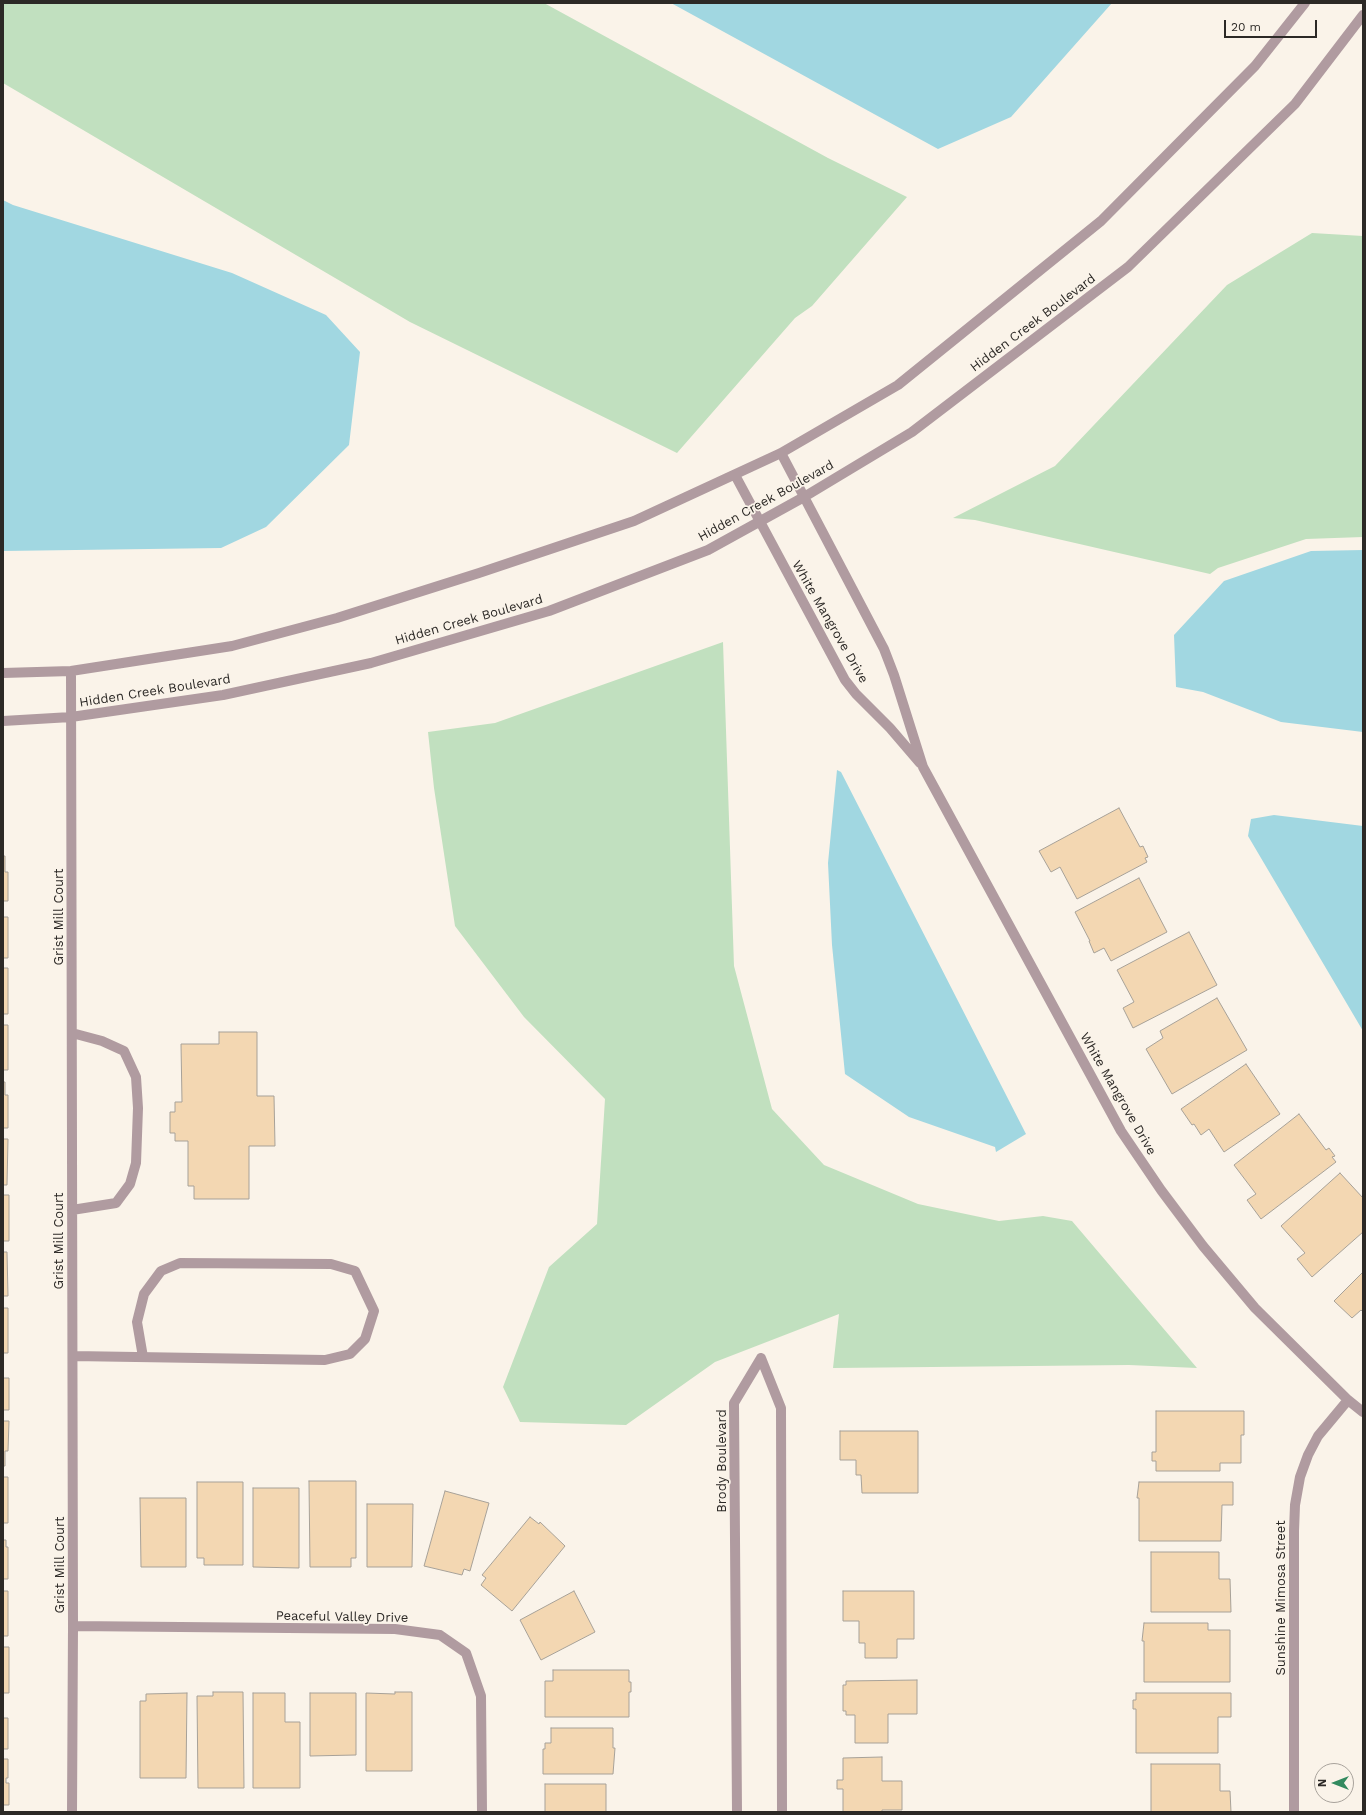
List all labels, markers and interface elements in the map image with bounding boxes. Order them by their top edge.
scale bar [1226,12,1319,38]
text: 20 m [1231,20,1261,34]
street label: Hidden Creek Boulevard [967,271,1099,375]
street label: Hidden Creek Boulevard [695,457,837,545]
street label: White Mangrove Drive [789,558,871,686]
street label: Hidden Creek Boulevard [393,591,545,649]
street label: Hidden Creek Boulevard [78,671,232,711]
street label: Grist Mill Court [51,869,67,965]
street label: White Mangrove Drive [1077,1030,1159,1158]
street label: Grist Mill Court [51,1193,67,1289]
street label: Brody Boulevard [714,1409,730,1513]
street label: Grist Mill Court [52,1517,68,1613]
street label: Sunshine Mimosa Street [1273,1520,1289,1676]
street label: Peaceful Valley Drive [276,1608,408,1626]
north arrow [1314,1763,1354,1803]
text: N [1316,1779,1329,1787]

